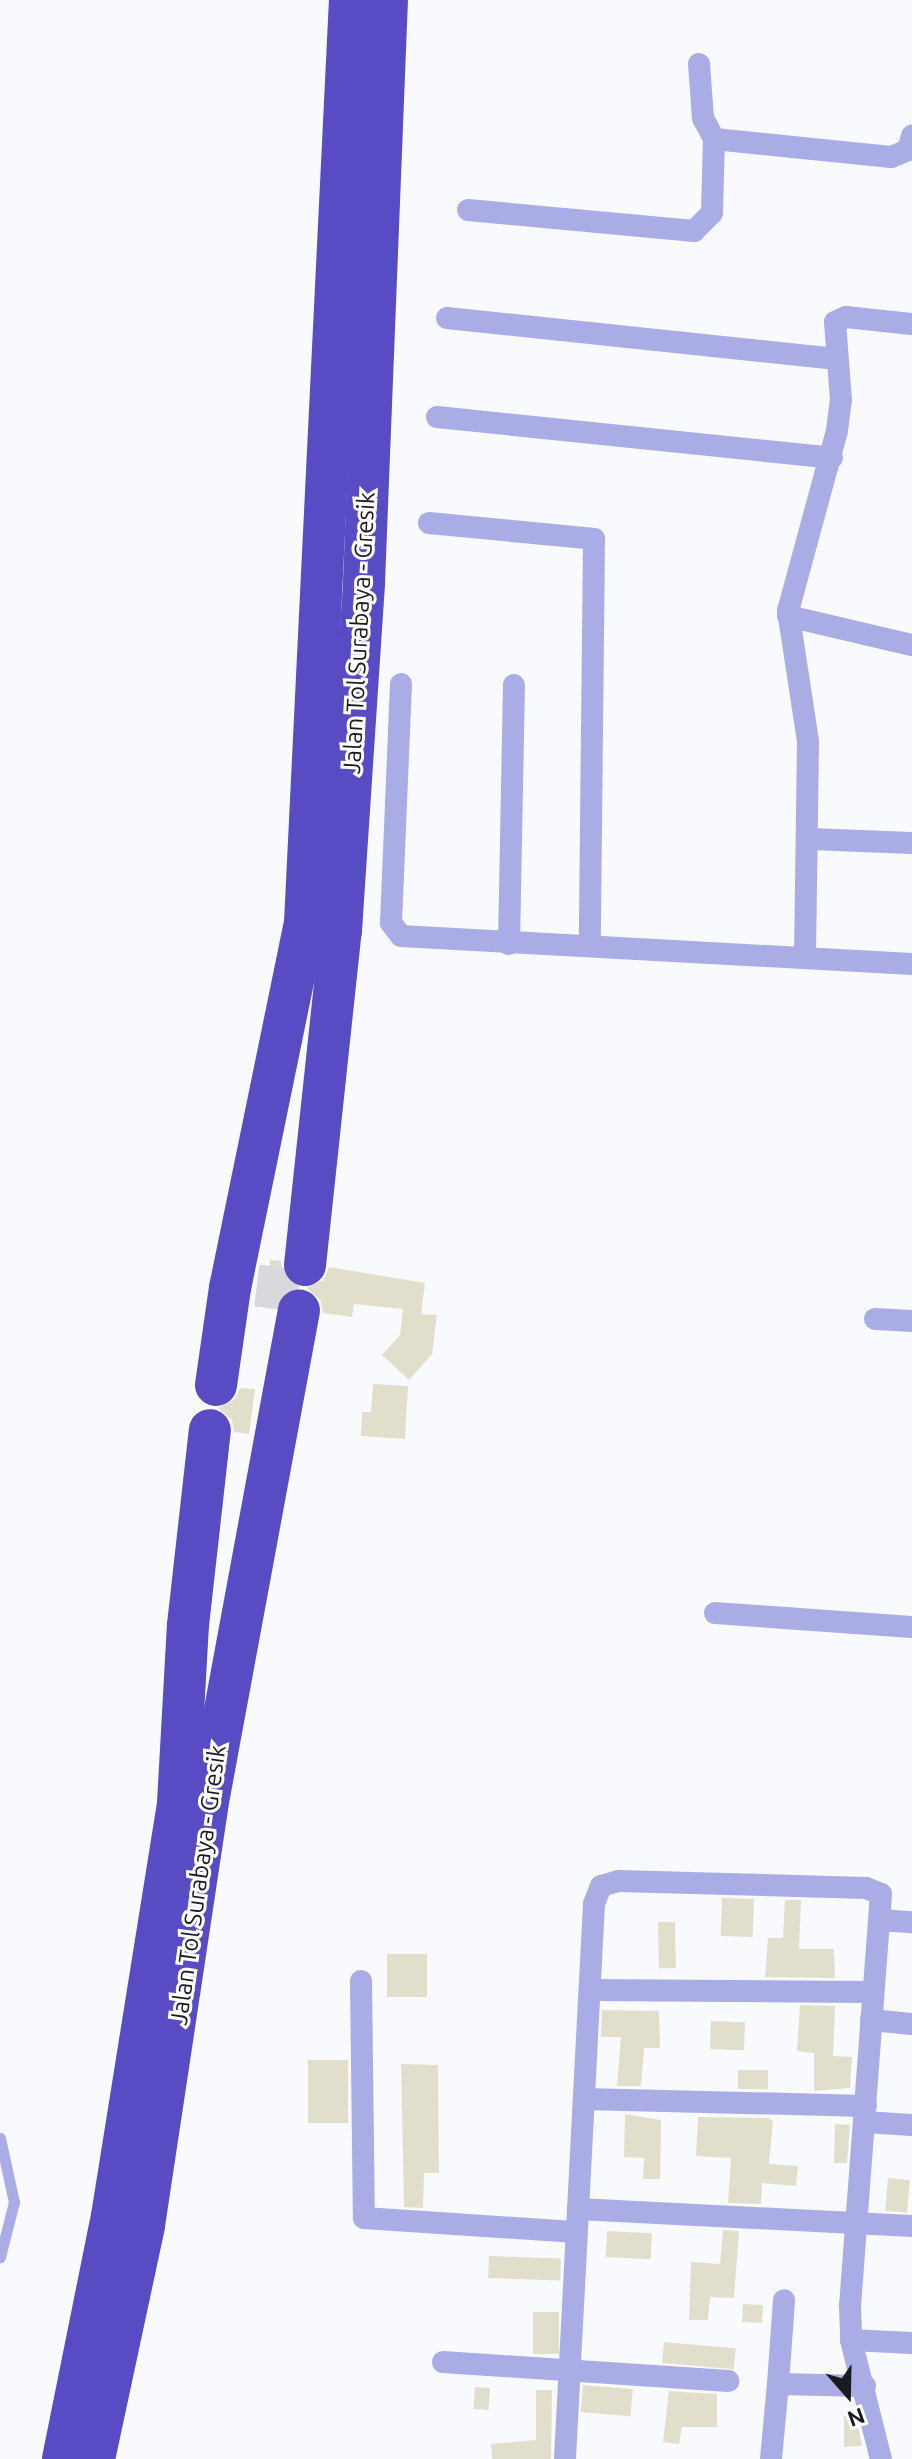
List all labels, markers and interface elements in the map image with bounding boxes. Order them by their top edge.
street label: Jalan Tol Surabaya - Gresik [337,491,381,775]
street label: Jalan Tol Surabaya - Gresik [164,1743,232,2027]
north arrow [808,2355,888,2435]
text: N [844,2403,868,2433]

